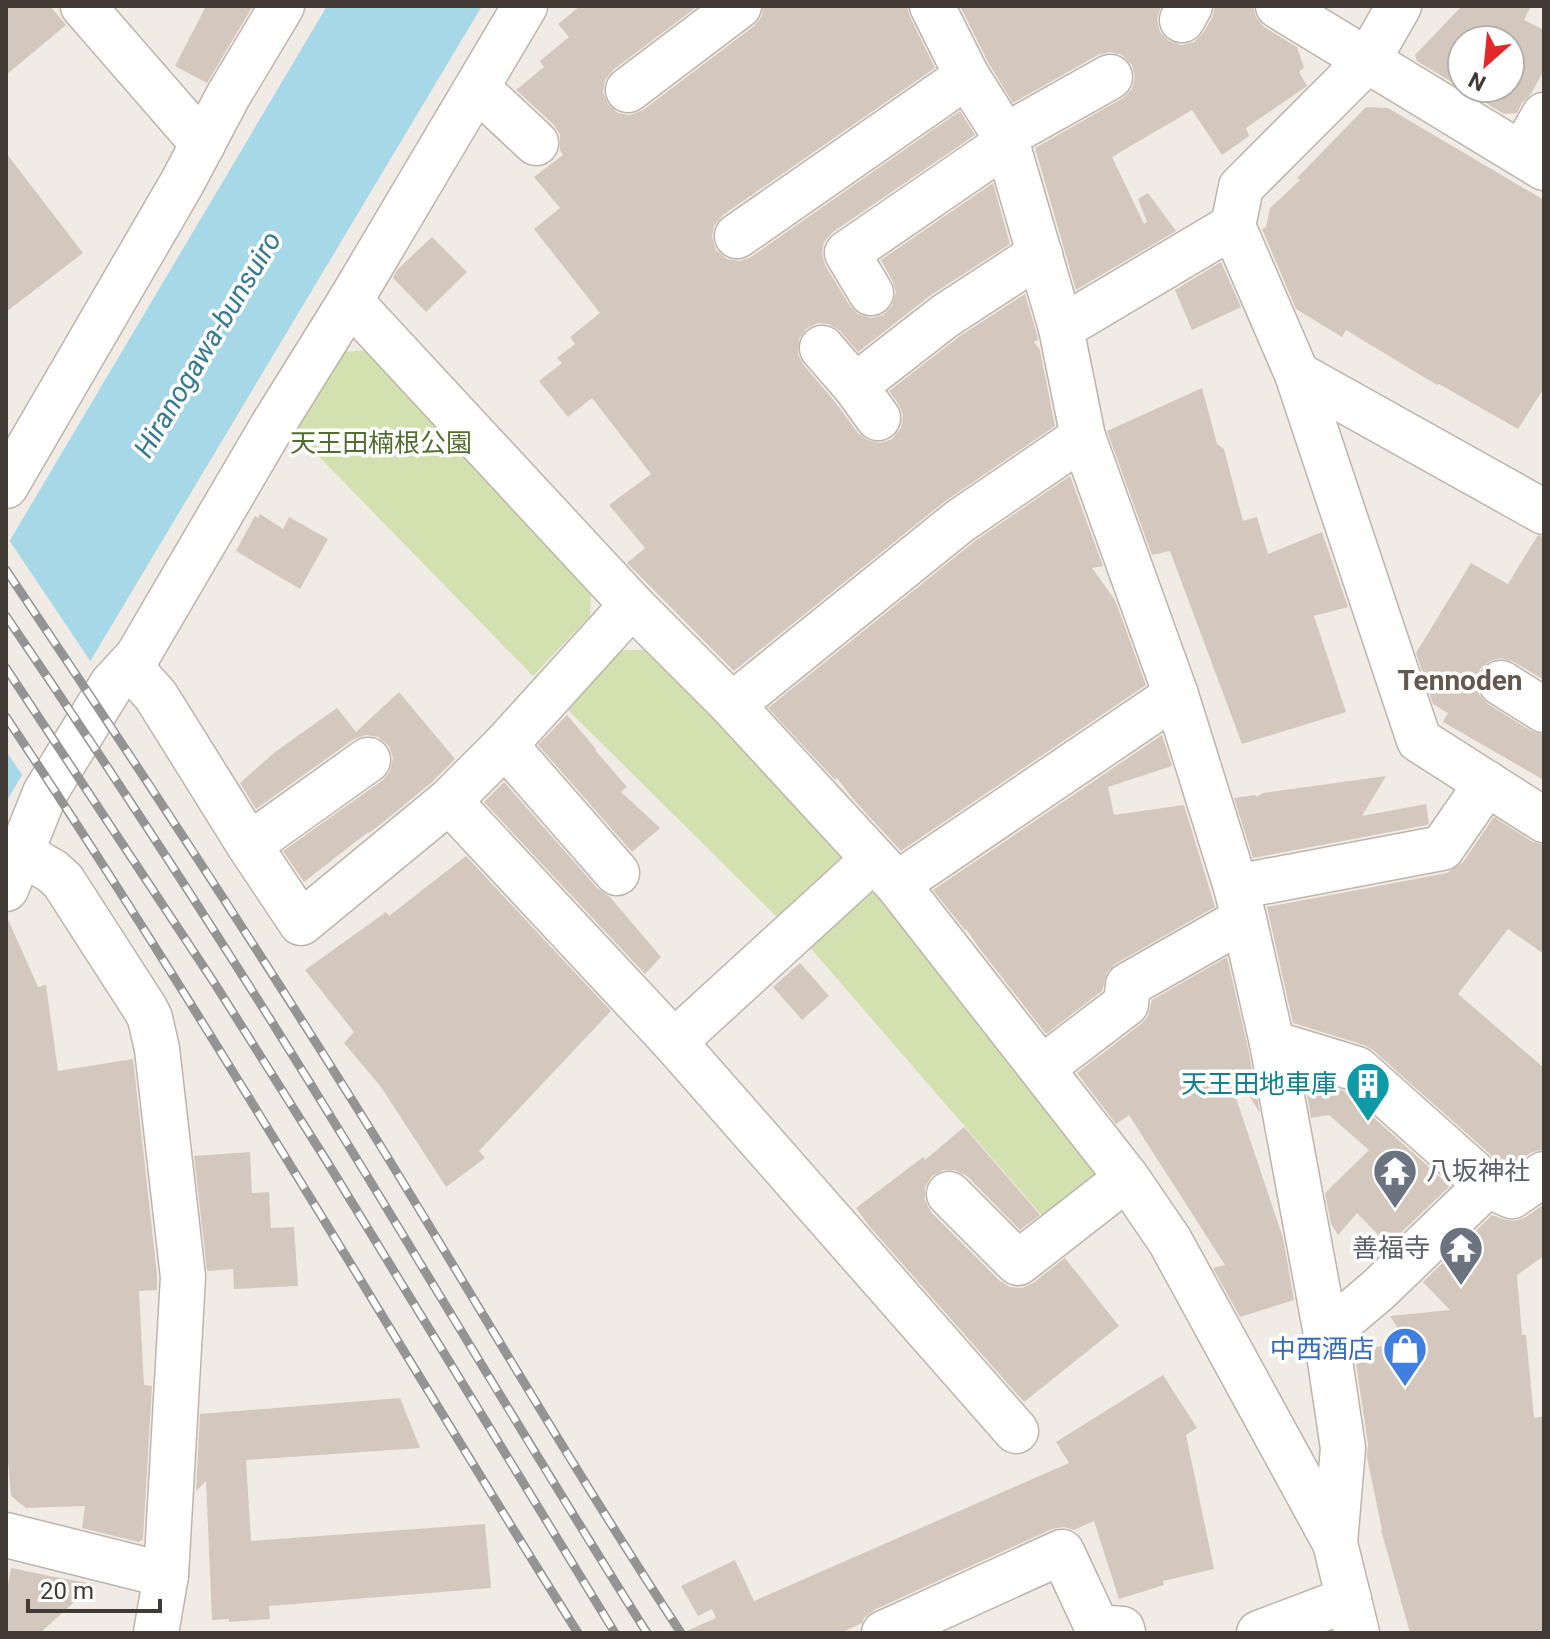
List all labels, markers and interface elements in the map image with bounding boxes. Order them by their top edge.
north arrow [1446,24,1526,104]
text: N [1465,67,1490,96]
water label: Hiranogawa-bunsuiro [127,225,288,463]
park label: 天王田楠根公園 [290,428,472,458]
district label: Tennoden [1398,664,1523,697]
building icon: 天王田地車庫 [1344,1060,1392,1123]
place label: 天王田地車庫 [1181,1069,1337,1099]
temple icon: 八坂神社 [1371,1147,1419,1210]
place label: 八坂神社 [1426,1156,1530,1186]
temple icon: 善福寺 [1437,1224,1485,1287]
place label: 善福寺 [1352,1233,1430,1263]
shop icon: 中西酒店 [1381,1325,1429,1388]
place label: 中西酒店 [1270,1334,1374,1364]
scale bar [28,1563,160,1613]
text: 20 m [40,1577,94,1605]

